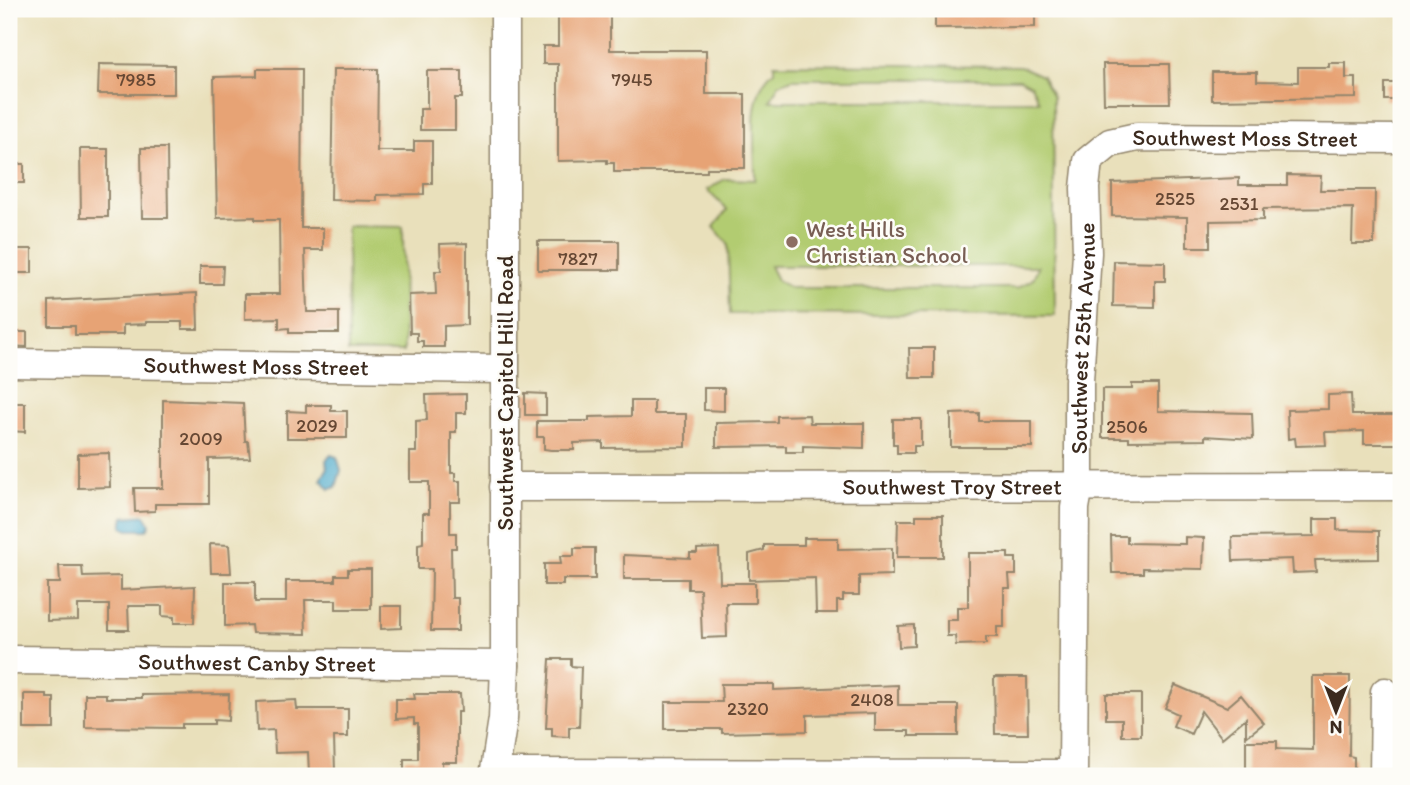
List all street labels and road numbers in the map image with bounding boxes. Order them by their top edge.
street label: Southwest Moss Street [1132,123,1358,153]
street label: Southwest 25th Avenue [1065,222,1101,454]
street label: Southwest Capitol Hill Road [491,255,519,531]
street label: Southwest Moss Street [143,351,369,381]
street label: Southwest Troy Street [842,472,1062,501]
street label: Southwest Canby Street [138,647,376,678]

